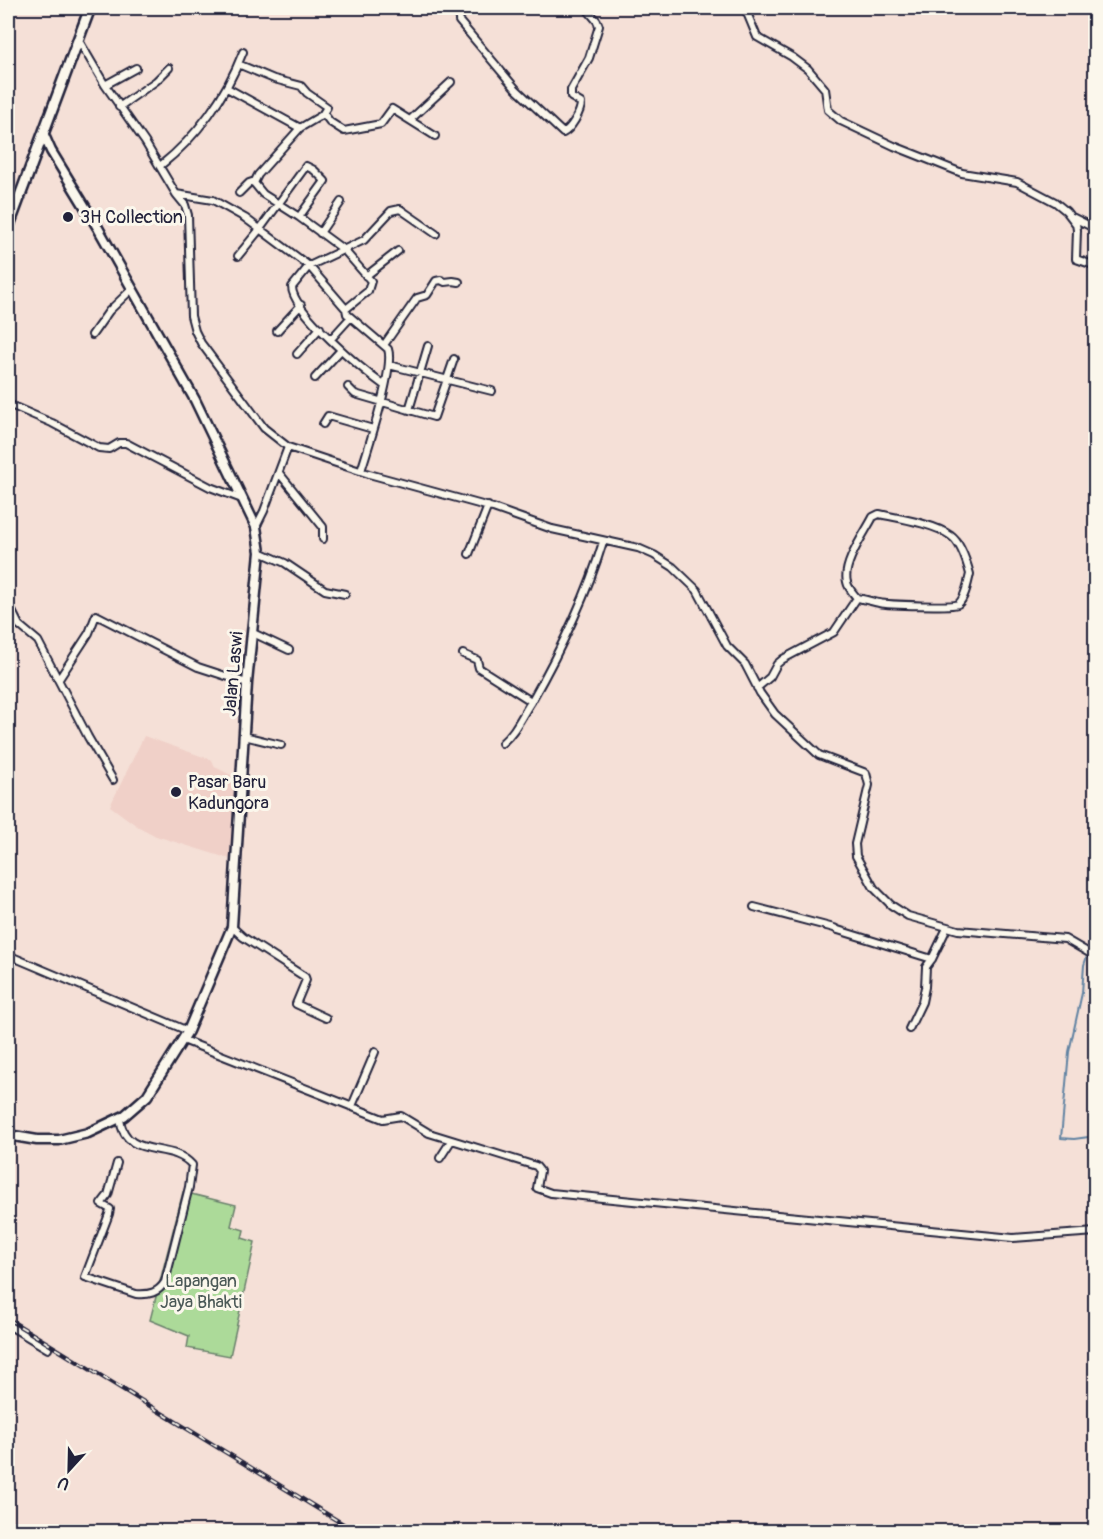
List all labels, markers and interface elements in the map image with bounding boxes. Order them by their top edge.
place label: 3H Collection [80,206,183,229]
marker: 3H Collection [61,210,75,224]
street label: Jalan Laswi [218,631,249,717]
place label: Pasar Baru Kadungora [188,771,269,815]
marker: Pasar Baru Kadungora [169,785,183,799]
park label: Lapangan Jaya Bhakti [160,1270,242,1314]
north arrow [39,1440,99,1500]
text: U [55,1472,72,1494]

